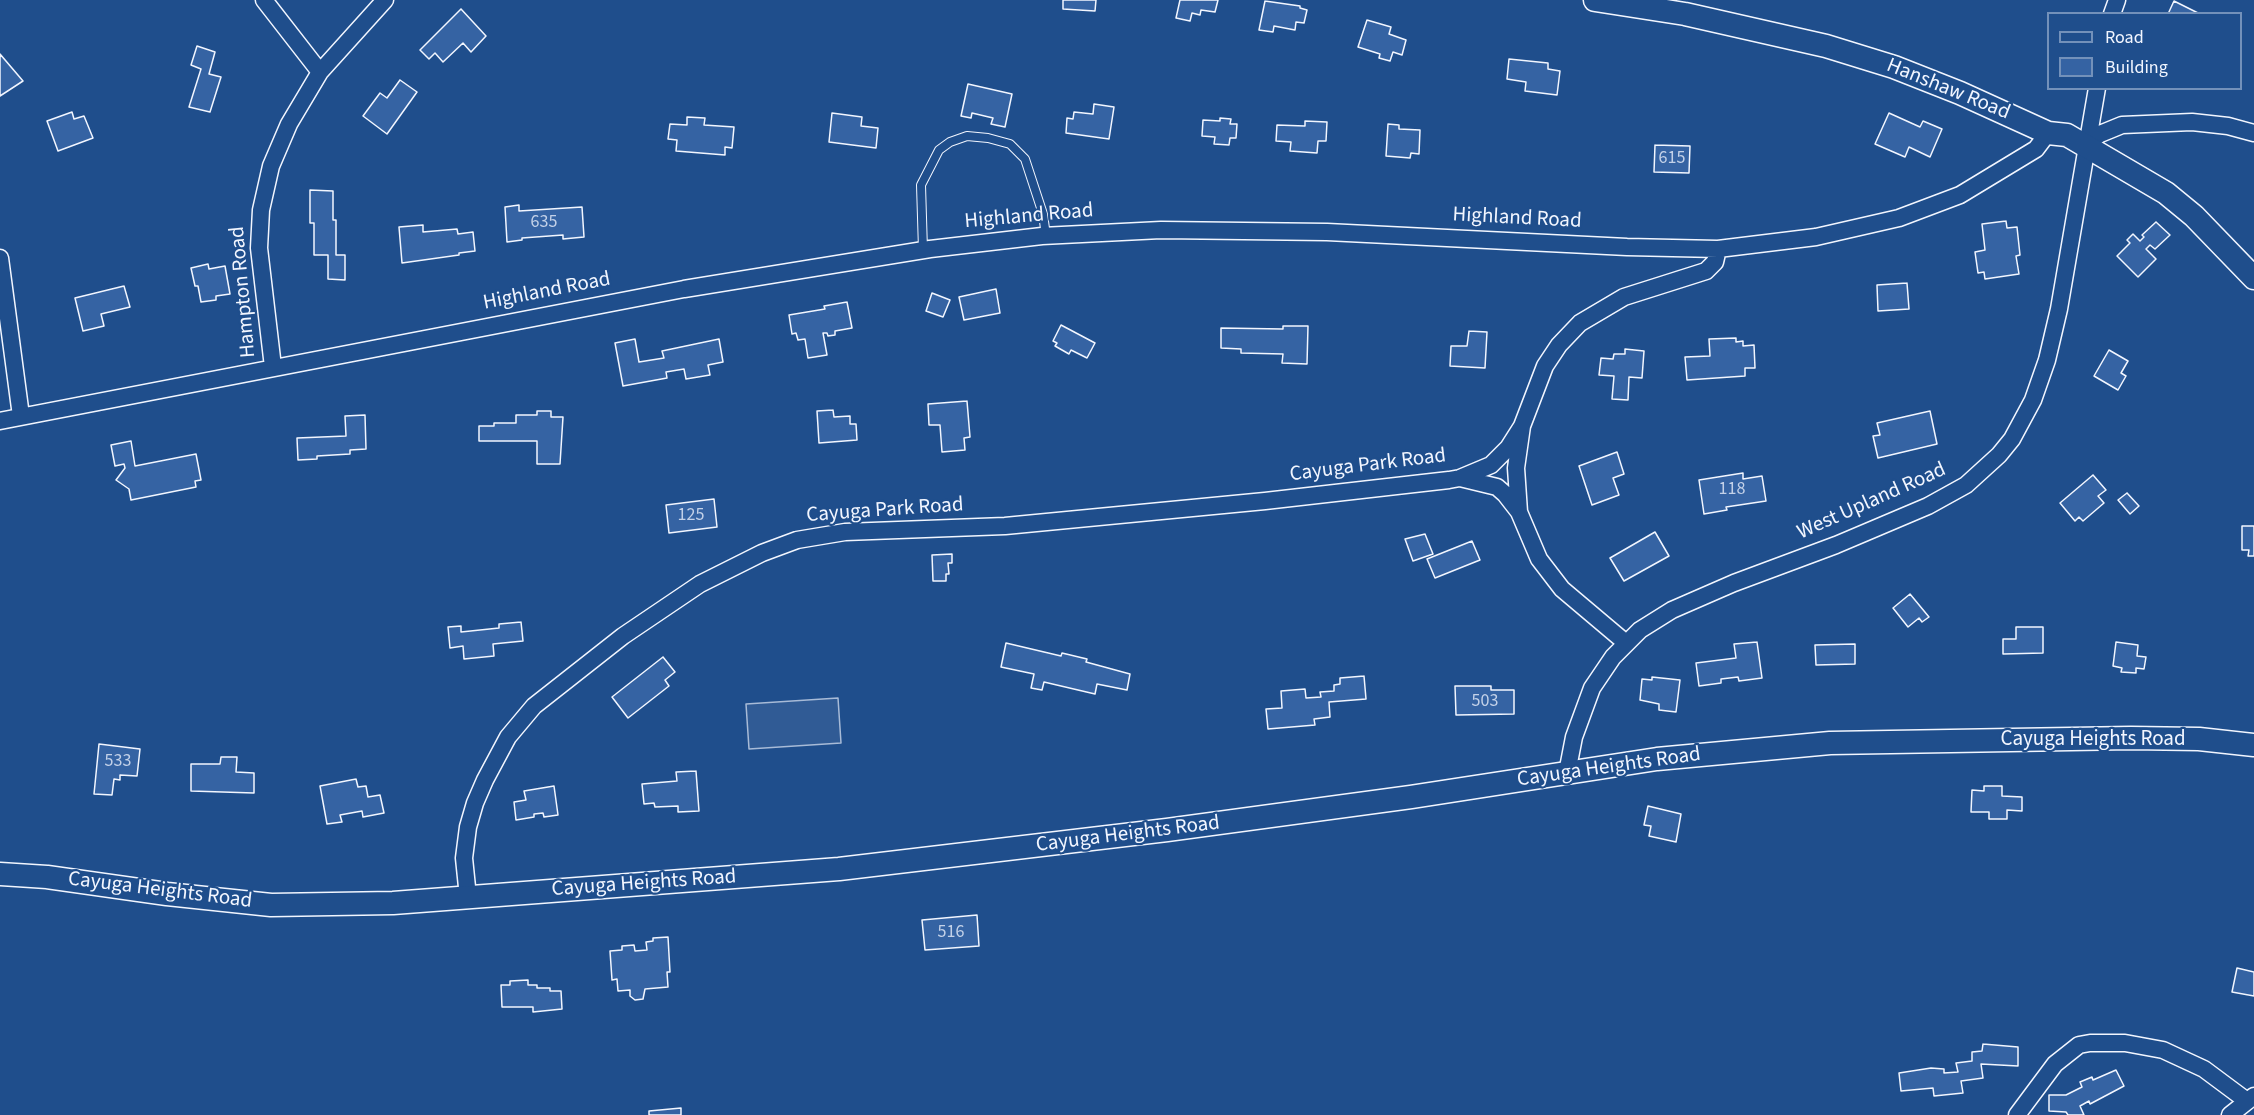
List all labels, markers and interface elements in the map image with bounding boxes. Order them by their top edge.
legend [2047,12,2242,90]
text: Road [2105,25,2144,50]
street label: Hanshaw Road [1883,54,2013,126]
text: Building [2105,55,2168,80]
house number: 615 [1659,148,1685,170]
street label: Highland Road [964,199,1094,235]
street label: Highland Road [1452,203,1582,235]
house number: 635 [531,212,557,234]
street label: Hampton Road [226,225,262,359]
street label: Highland Road [481,267,613,317]
street label: Cayuga Park Road [1288,444,1448,488]
street label: West Upland Road [1794,458,1950,546]
house number: 118 [1719,479,1745,501]
street label: Cayuga Park Road [806,493,964,529]
house number: 125 [678,505,704,527]
house number: 503 [1472,691,1498,713]
street label: Cayuga Heights Road [2000,727,2186,753]
street label: Cayuga Heights Road [1516,743,1702,793]
house number: 533 [105,751,131,773]
street label: Cayuga Heights Road [1035,811,1221,859]
street label: Cayuga Heights Road [551,865,737,903]
street label: Cayuga Heights Road [67,867,253,915]
house number: 516 [938,922,964,944]

